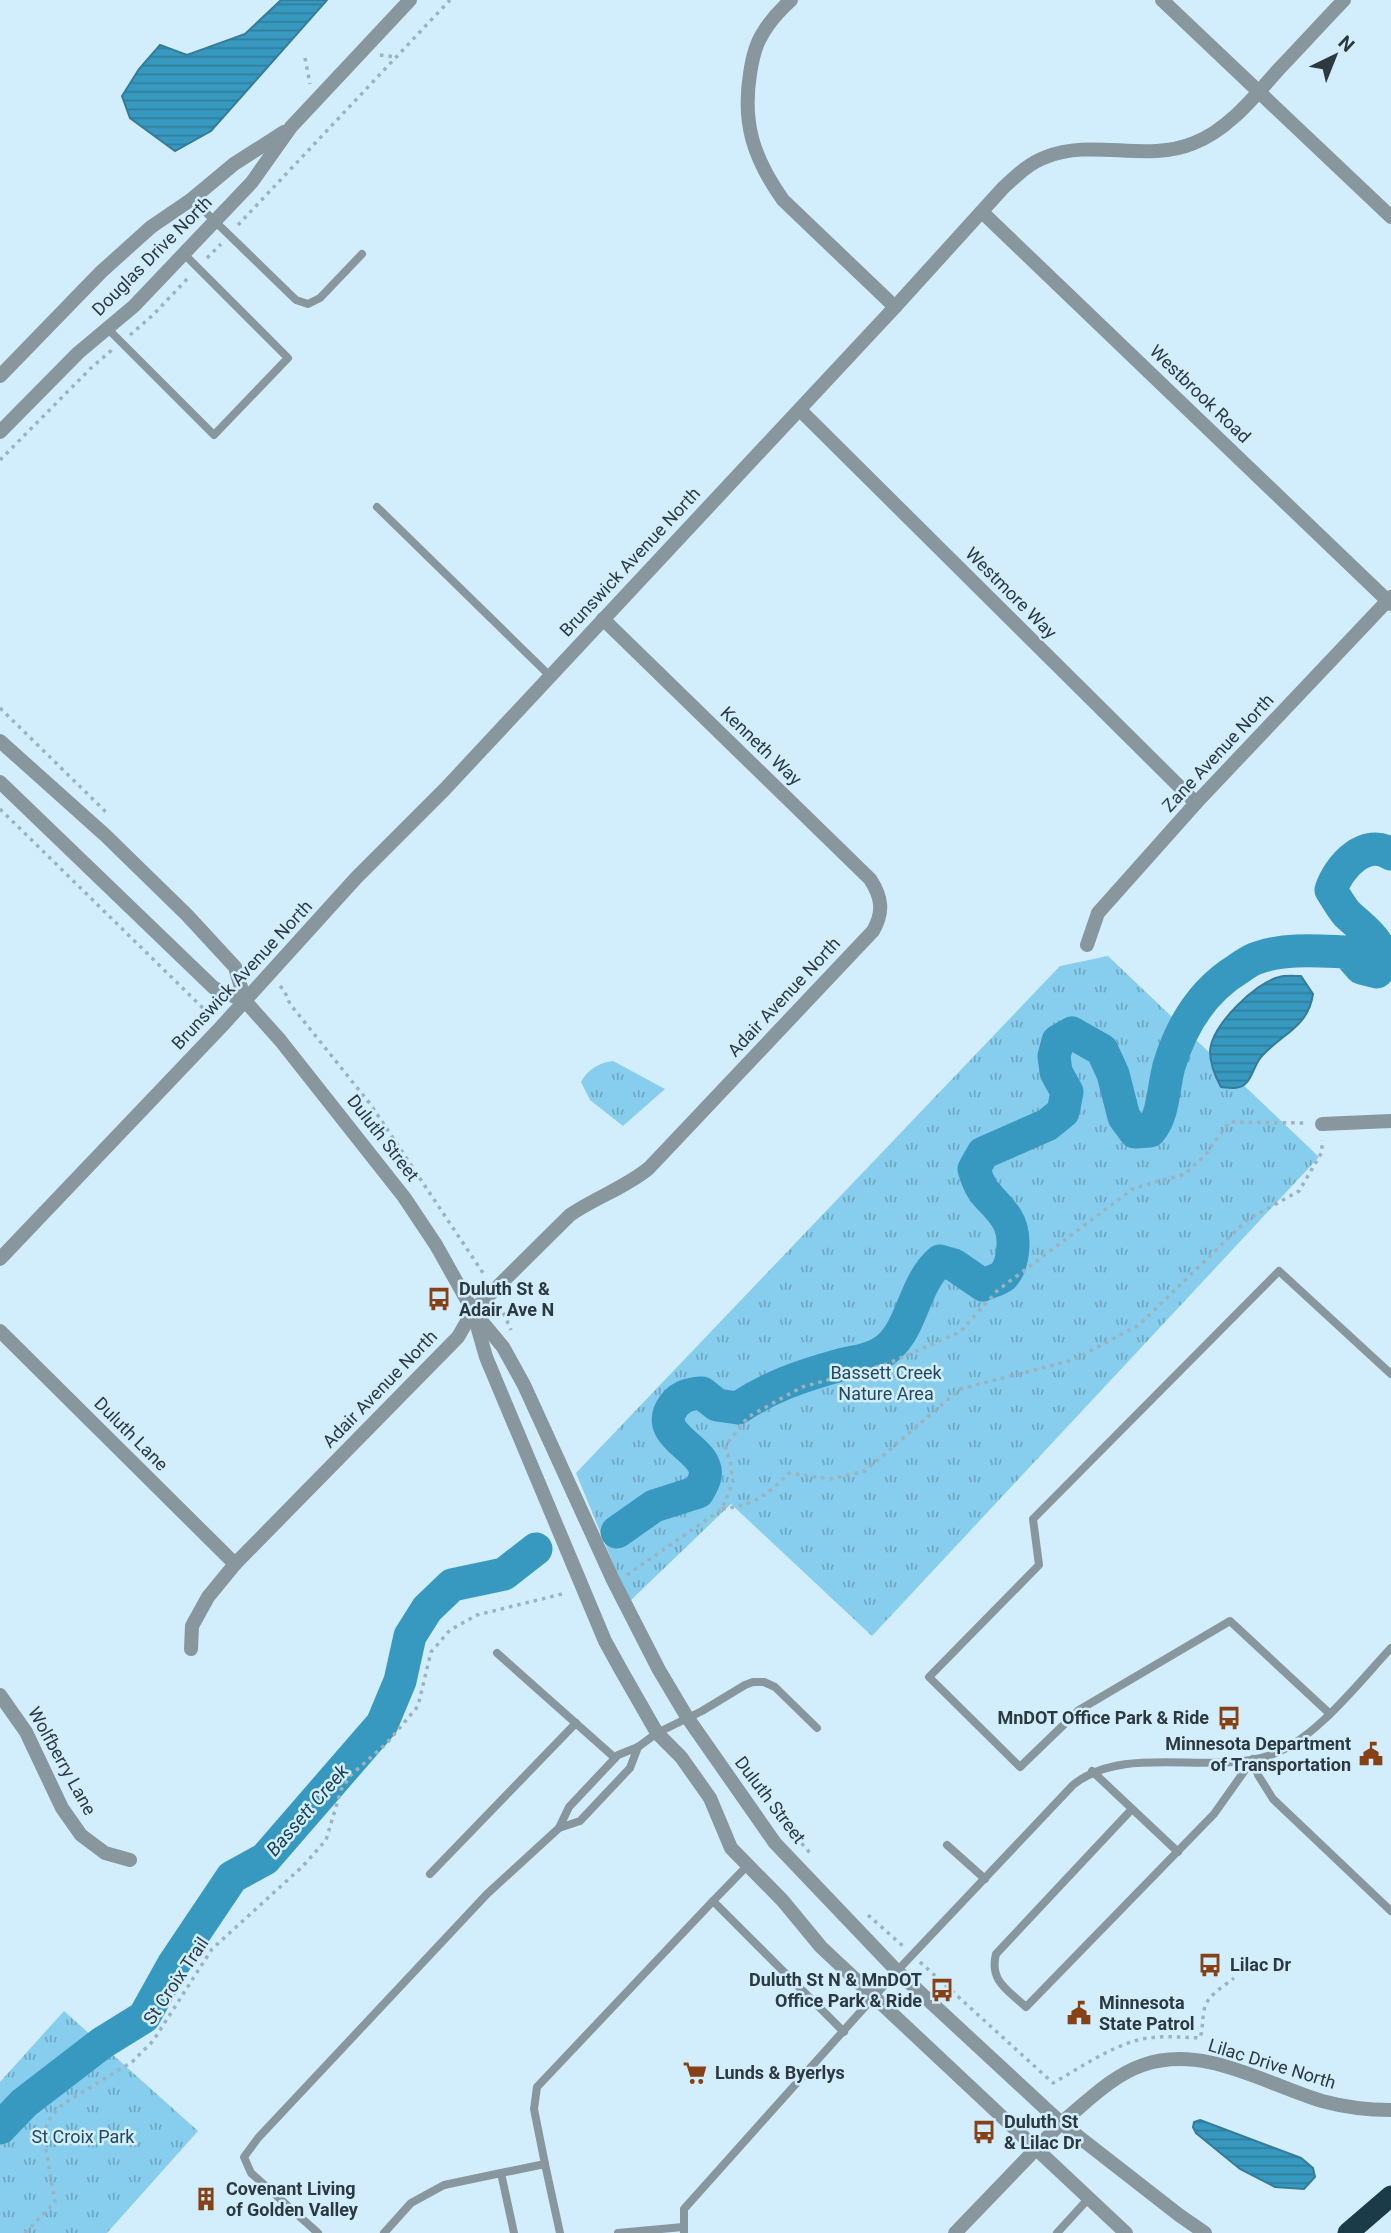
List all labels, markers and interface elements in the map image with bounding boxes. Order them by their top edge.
north arrow [1300,21,1370,91]
text: N [1334,31,1359,57]
street label: Douglas Drive North [88,192,216,320]
street label: Westbrook Road [1146,340,1255,447]
street label: Brunswick Avenue North [555,483,704,641]
street label: Westmore Way [961,543,1062,643]
street label: Zane Avenue North [1158,689,1278,816]
street label: Kenneth Way [717,702,806,790]
street label: Brunswick Avenue North [167,896,316,1054]
street label: Adair Avenue North [723,933,844,1061]
street label: Duluth Street [343,1090,424,1185]
place label: Duluth St & Adair Ave N [459,1278,554,1320]
bus stop icon: Duluth St & Adair Ave N [425,1285,453,1313]
street label: Adair Avenue North [318,1325,441,1452]
park label: Bassett Creek Nature Area [830,1362,942,1404]
street label: Duluth Lane [90,1393,172,1475]
street label: Wolfberry Lane [24,1703,101,1819]
bus stop icon: MnDOT Office Park & Ride [1215,1704,1243,1732]
place label: MnDOT Office Park & Ride [997,1707,1209,1728]
place label: Minnesota Department of Transportation [1165,1733,1351,1775]
public building icon: Minnesota Department of Transportation [1357,1740,1385,1768]
street label: Duluth Street [731,1752,810,1848]
water label: Bassett Creek [261,1759,354,1861]
street label: St Croix Trail [139,1933,212,2028]
bus stop icon: Lilac Dr [1196,1951,1224,1979]
place label: Lilac Dr [1230,1954,1291,1975]
place label: Duluth St N & MnDOT Office Park & Ride [749,1969,922,2011]
bus stop icon: Duluth St N & MnDOT Office Park & Ride [928,1976,956,2004]
place label: Minnesota State Patrol [1099,1992,1195,2034]
public building icon: Minnesota State Patrol [1065,1999,1093,2027]
street label: Lilac Drive North [1206,2034,1339,2093]
supermarket icon: Lunds & Byerlys [681,2059,709,2087]
place label: Lunds & Byerlys [715,2062,845,2083]
place label: Duluth St & Lilac Dr [1004,2111,1082,2153]
bus stop icon: Duluth St & Lilac Dr [970,2118,998,2146]
park label: St Croix Park [32,2126,135,2147]
place label: Covenant Living of Golden Valley [226,2178,359,2220]
building icon: Covenant Living of Golden Valley [192,2185,220,2213]

